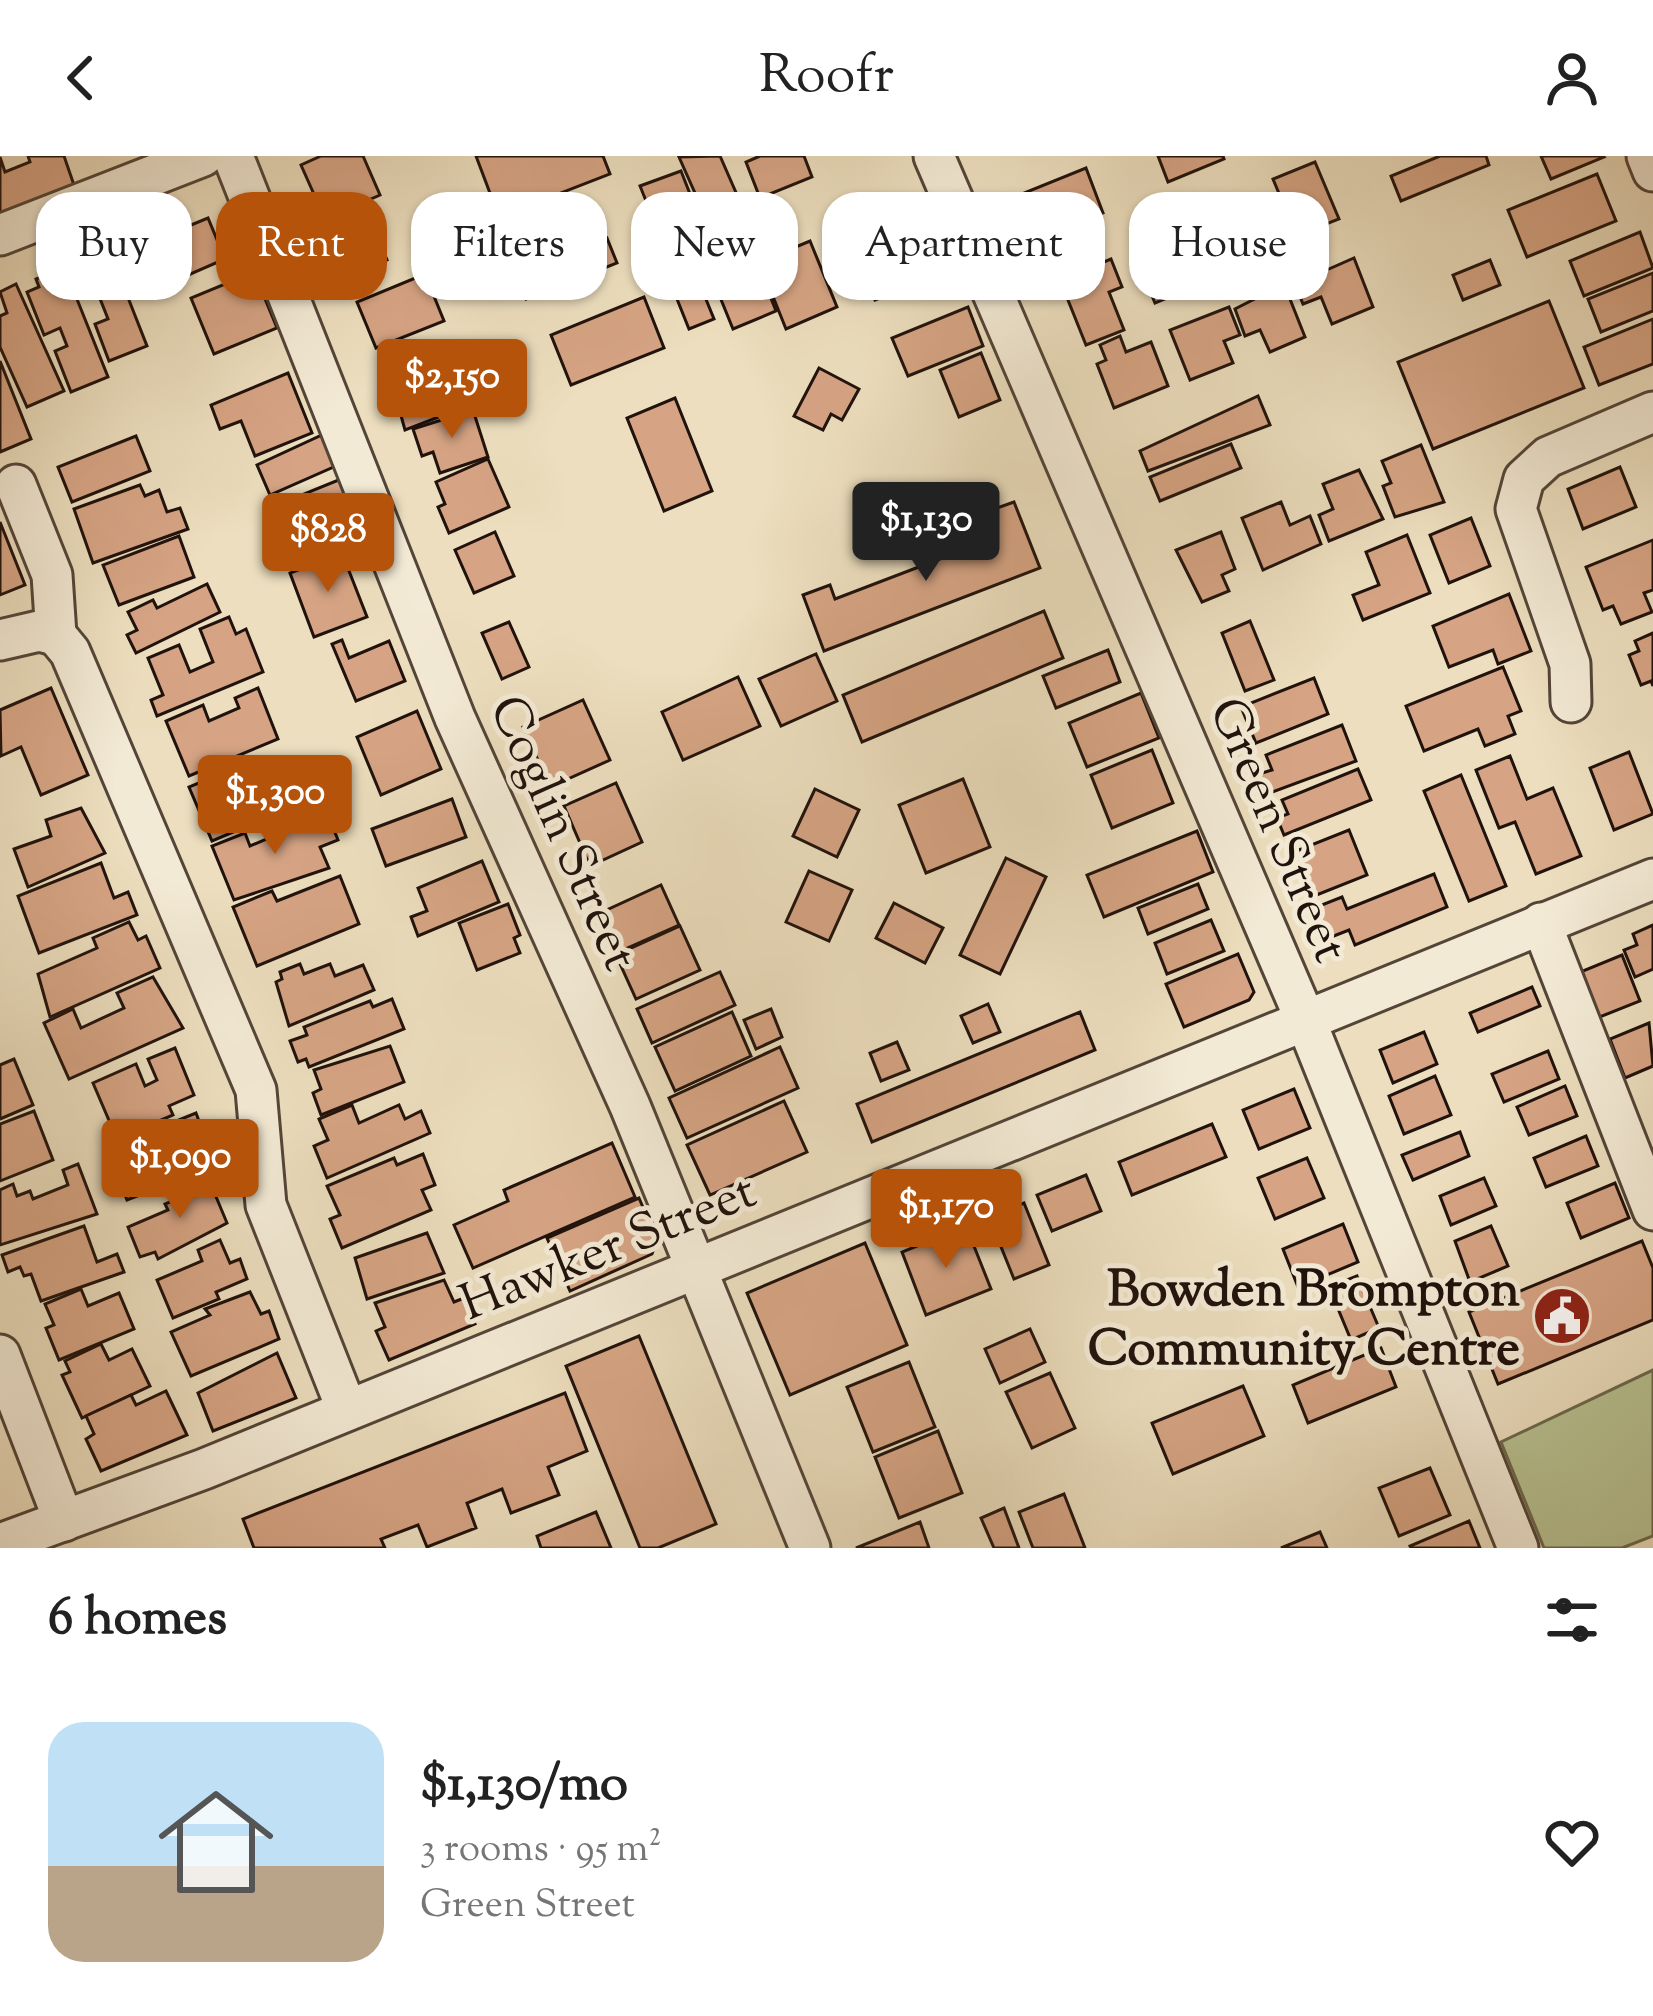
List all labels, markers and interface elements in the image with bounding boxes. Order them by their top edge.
text: Roofr [759,39,894,117]
icon: back [48,45,114,111]
icon: person [1539,45,1605,111]
chip: Buy [36,192,192,300]
chip: Rent [216,192,387,300]
chip: Filters [411,192,607,300]
chip: New [631,192,798,300]
chip: Apartment [822,192,1105,300]
chip: House [1129,192,1329,300]
pin: $2,150 [354,339,550,441]
text: $2,150 [404,350,500,406]
pin: $1,130 [828,482,1024,584]
pin: $828 [257,493,399,595]
text: $1,130 [879,493,973,549]
text: $828 [289,504,367,560]
street label: Coglin Street [468,685,654,983]
street label: Green Street [1187,688,1364,975]
pin: $1,300 [177,755,373,857]
text: $1,300 [225,766,325,822]
pin: $1,090 [82,1119,278,1221]
text: $1,090 [129,1130,231,1186]
street label: Hawker Street [450,1158,768,1343]
pin: $1,170 [848,1169,1044,1271]
text: $1,170 [898,1180,994,1236]
place label: Bowden Brompton Community Centre [1088,1256,1520,1388]
public building icon: Bowden Brompton Community Centre [1531,1285,1593,1347]
text: 6 homes [48,1584,227,1657]
icon: filters [1539,1587,1605,1653]
text: $1,130/mo [420,1750,628,1823]
icon: home [144,1770,288,1914]
icon: heart [1539,1809,1605,1875]
text: 3 rooms · 95 m² [420,1823,662,1879]
text: Green Street [420,1879,635,1935]

